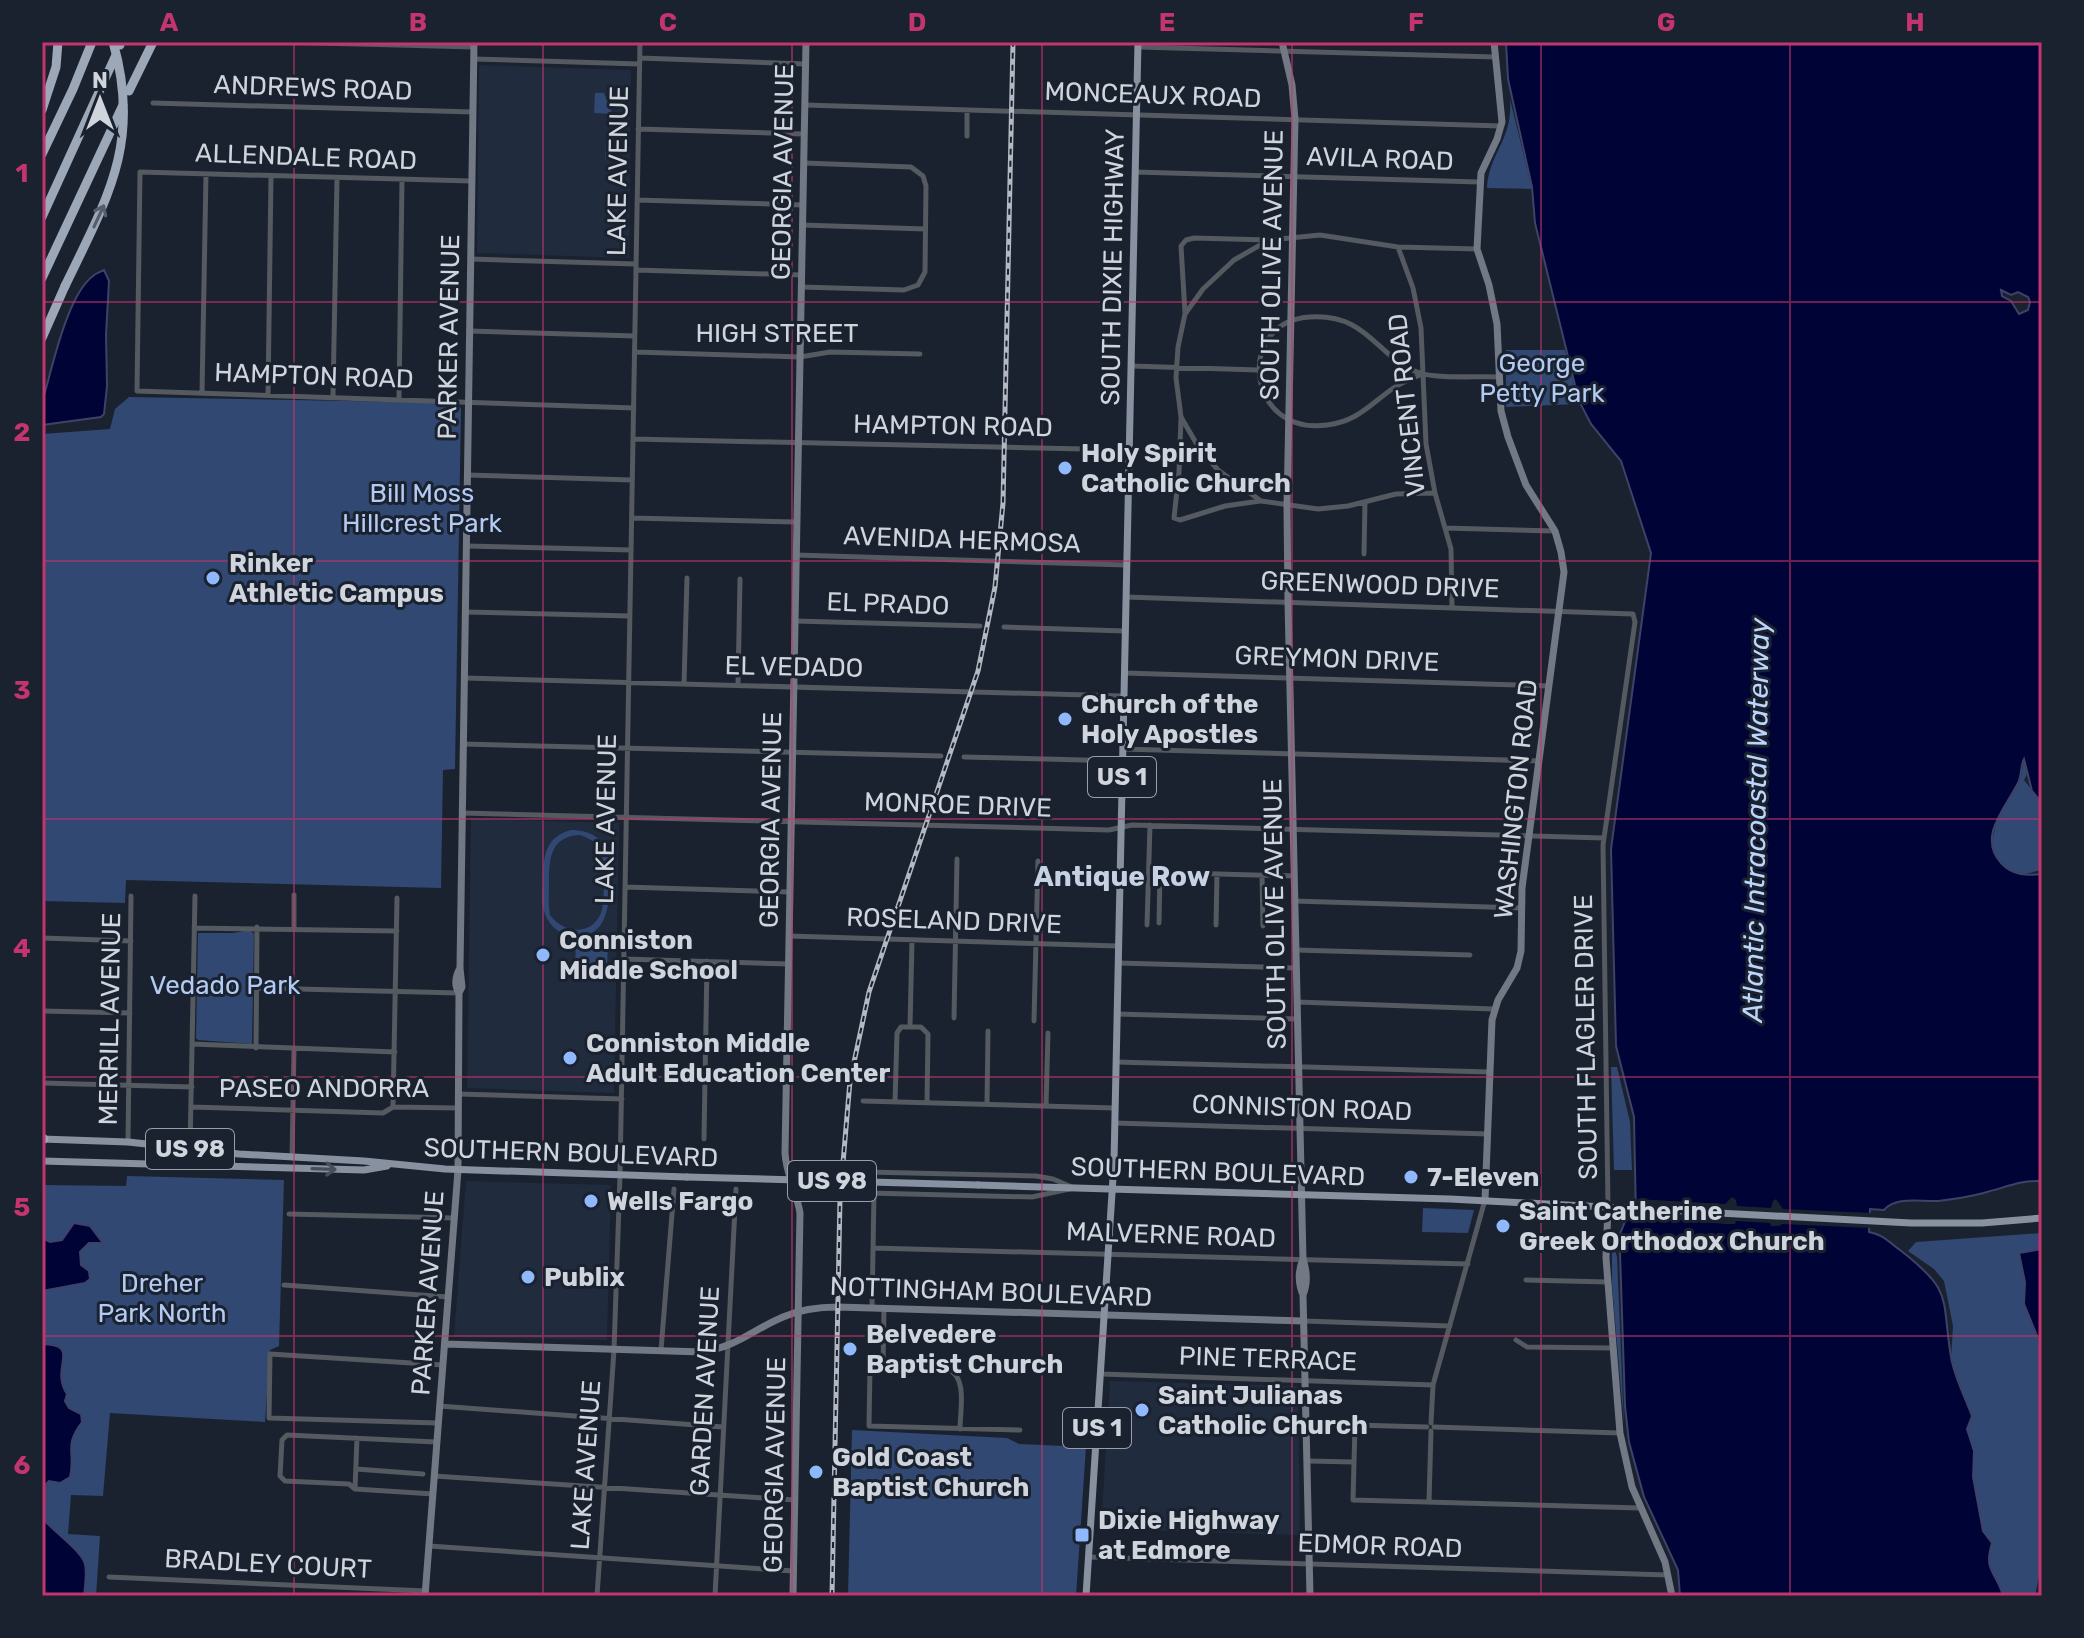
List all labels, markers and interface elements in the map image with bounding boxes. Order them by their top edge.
text: A [160,7,179,38]
text: B [409,7,427,38]
text: C [659,7,677,38]
text: D [908,7,926,38]
text: E [1159,7,1175,38]
text: F [1408,7,1424,38]
text: G [1657,7,1675,38]
text: H [1905,7,1925,38]
north arrow [60,60,140,140]
street label: GEORGIA AVENUE [766,64,800,280]
text: N [92,67,108,94]
street label: ANDREWS ROAD [213,69,413,107]
street label: MONCEAUX ROAD [1044,76,1262,114]
street label: LAKE AVENUE [601,86,635,256]
street label: SOUTH DIXIE HIGHWAY [1095,128,1131,406]
street label: SOUTH OLIVE AVENUE [1254,129,1290,401]
street label: ALLENDALE ROAD [195,138,417,176]
street label: AVILA ROAD [1306,141,1454,177]
text: 1 [16,158,28,189]
one-way arrow [92,204,107,228]
street label: PARKER AVENUE [432,234,466,440]
street label: VINCENT ROAD [1382,312,1432,498]
street label: HIGH STREET [696,318,858,349]
park label: George Petty Park [1479,348,1605,409]
street label: HAMPTON ROAD [214,357,414,395]
street label: HAMPTON ROAD [853,409,1053,443]
text: 2 [14,417,30,448]
place label: Holy Spirit Catholic Church [1081,438,1291,499]
marker: Holy Spirit Catholic Church [1056,459,1074,477]
park label: Bill Moss Hillcrest Park [342,478,503,539]
street label: AVENIDA HERMOSA [843,520,1081,560]
place label: Rinker Athletic Campus [229,548,444,609]
street label: GREENWOOD DRIVE [1260,565,1500,605]
marker: Rinker Athletic Campus [204,569,222,587]
street label: EL PRADO [826,586,950,622]
water label: Atlantic Intracoastal Waterway [1736,616,1776,1024]
street label: GREYMON DRIVE [1234,640,1440,678]
street label: EL VEDADO [724,650,864,684]
text: 3 [13,675,31,706]
street label: WASHINGTON ROAD [1488,678,1544,920]
place label: Church of the Holy Apostles [1081,689,1259,750]
marker: Church of the Holy Apostles [1056,710,1074,728]
street label: GEORGIA AVENUE [754,712,788,928]
street label: LAKE AVENUE [589,734,623,904]
road number: US 1 [1088,757,1156,797]
street label: SOUTH OLIVE AVENUE [1257,778,1293,1050]
street label: MONROE DRIVE [864,786,1052,824]
district label: Antique Row [1034,860,1210,893]
street label: SOUTH FLAGLER DRIVE [1568,894,1604,1180]
street label: ROSELAND DRIVE [846,902,1062,940]
street label: MERRILL AVENUE [93,912,127,1126]
place label: Conniston Middle School [559,925,738,986]
text: 4 [13,933,31,964]
marker: Conniston Middle School [534,946,552,964]
park label: Vedado Park [150,970,301,1001]
place label: Conniston Middle Adult Education Center [586,1028,890,1089]
marker: Conniston Middle Adult Education Center [561,1049,579,1067]
street label: PASEO ANDORRA [219,1073,429,1104]
street label: CONNISTON ROAD [1191,1089,1413,1127]
road number: US 98 [146,1129,234,1169]
street label: SOUTHERN BOULEVARD [423,1132,719,1174]
street label: SOUTHERN BOULEVARD [1070,1151,1366,1193]
one-way arrow [310,1161,337,1176]
road number: US 98 [788,1161,876,1201]
place label: 7-Eleven [1427,1162,1540,1193]
marker: 7-Eleven [1402,1168,1420,1186]
place label: Wells Fargo [607,1186,753,1217]
street label: PARKER AVENUE [405,1190,451,1396]
text: 5 [14,1192,30,1223]
marker: Wells Fargo [582,1192,600,1210]
place label: Saint Catherine Greek Orthodox Church [1519,1196,1825,1257]
street label: MALVERNE ROAD [1066,1216,1276,1254]
marker: Saint Catherine Greek Orthodox Church [1494,1217,1512,1235]
place label: Publix [544,1262,625,1293]
park label: Dreher Park North [97,1268,227,1329]
marker: Publix [519,1268,537,1286]
street label: NOTTINGHAM BOULEVARD [829,1271,1153,1313]
street label: GARDEN AVENUE [684,1285,726,1497]
place label: Belvedere Baptist Church [866,1319,1063,1380]
marker: Belvedere Baptist Church [841,1340,859,1358]
street label: PINE TERRACE [1178,1340,1358,1378]
street label: GEORGIA AVENUE [758,1357,792,1573]
street label: LAKE AVENUE [565,1379,607,1551]
place label: Saint Julianas Catholic Church [1158,1380,1368,1441]
marker: Saint Julianas Catholic Church [1133,1401,1151,1419]
road number: US 1 [1063,1408,1131,1448]
place label: Gold Coast Baptist Church [832,1442,1029,1503]
text: 6 [14,1450,31,1481]
marker: Gold Coast Baptist Church [807,1463,825,1481]
place label: Dixie Highway at Edmore [1098,1505,1280,1566]
marker: Dixie Highway at Edmore [1073,1526,1091,1544]
street label: EDMOR ROAD [1297,1528,1463,1564]
street label: BRADLEY COURT [164,1543,372,1585]

